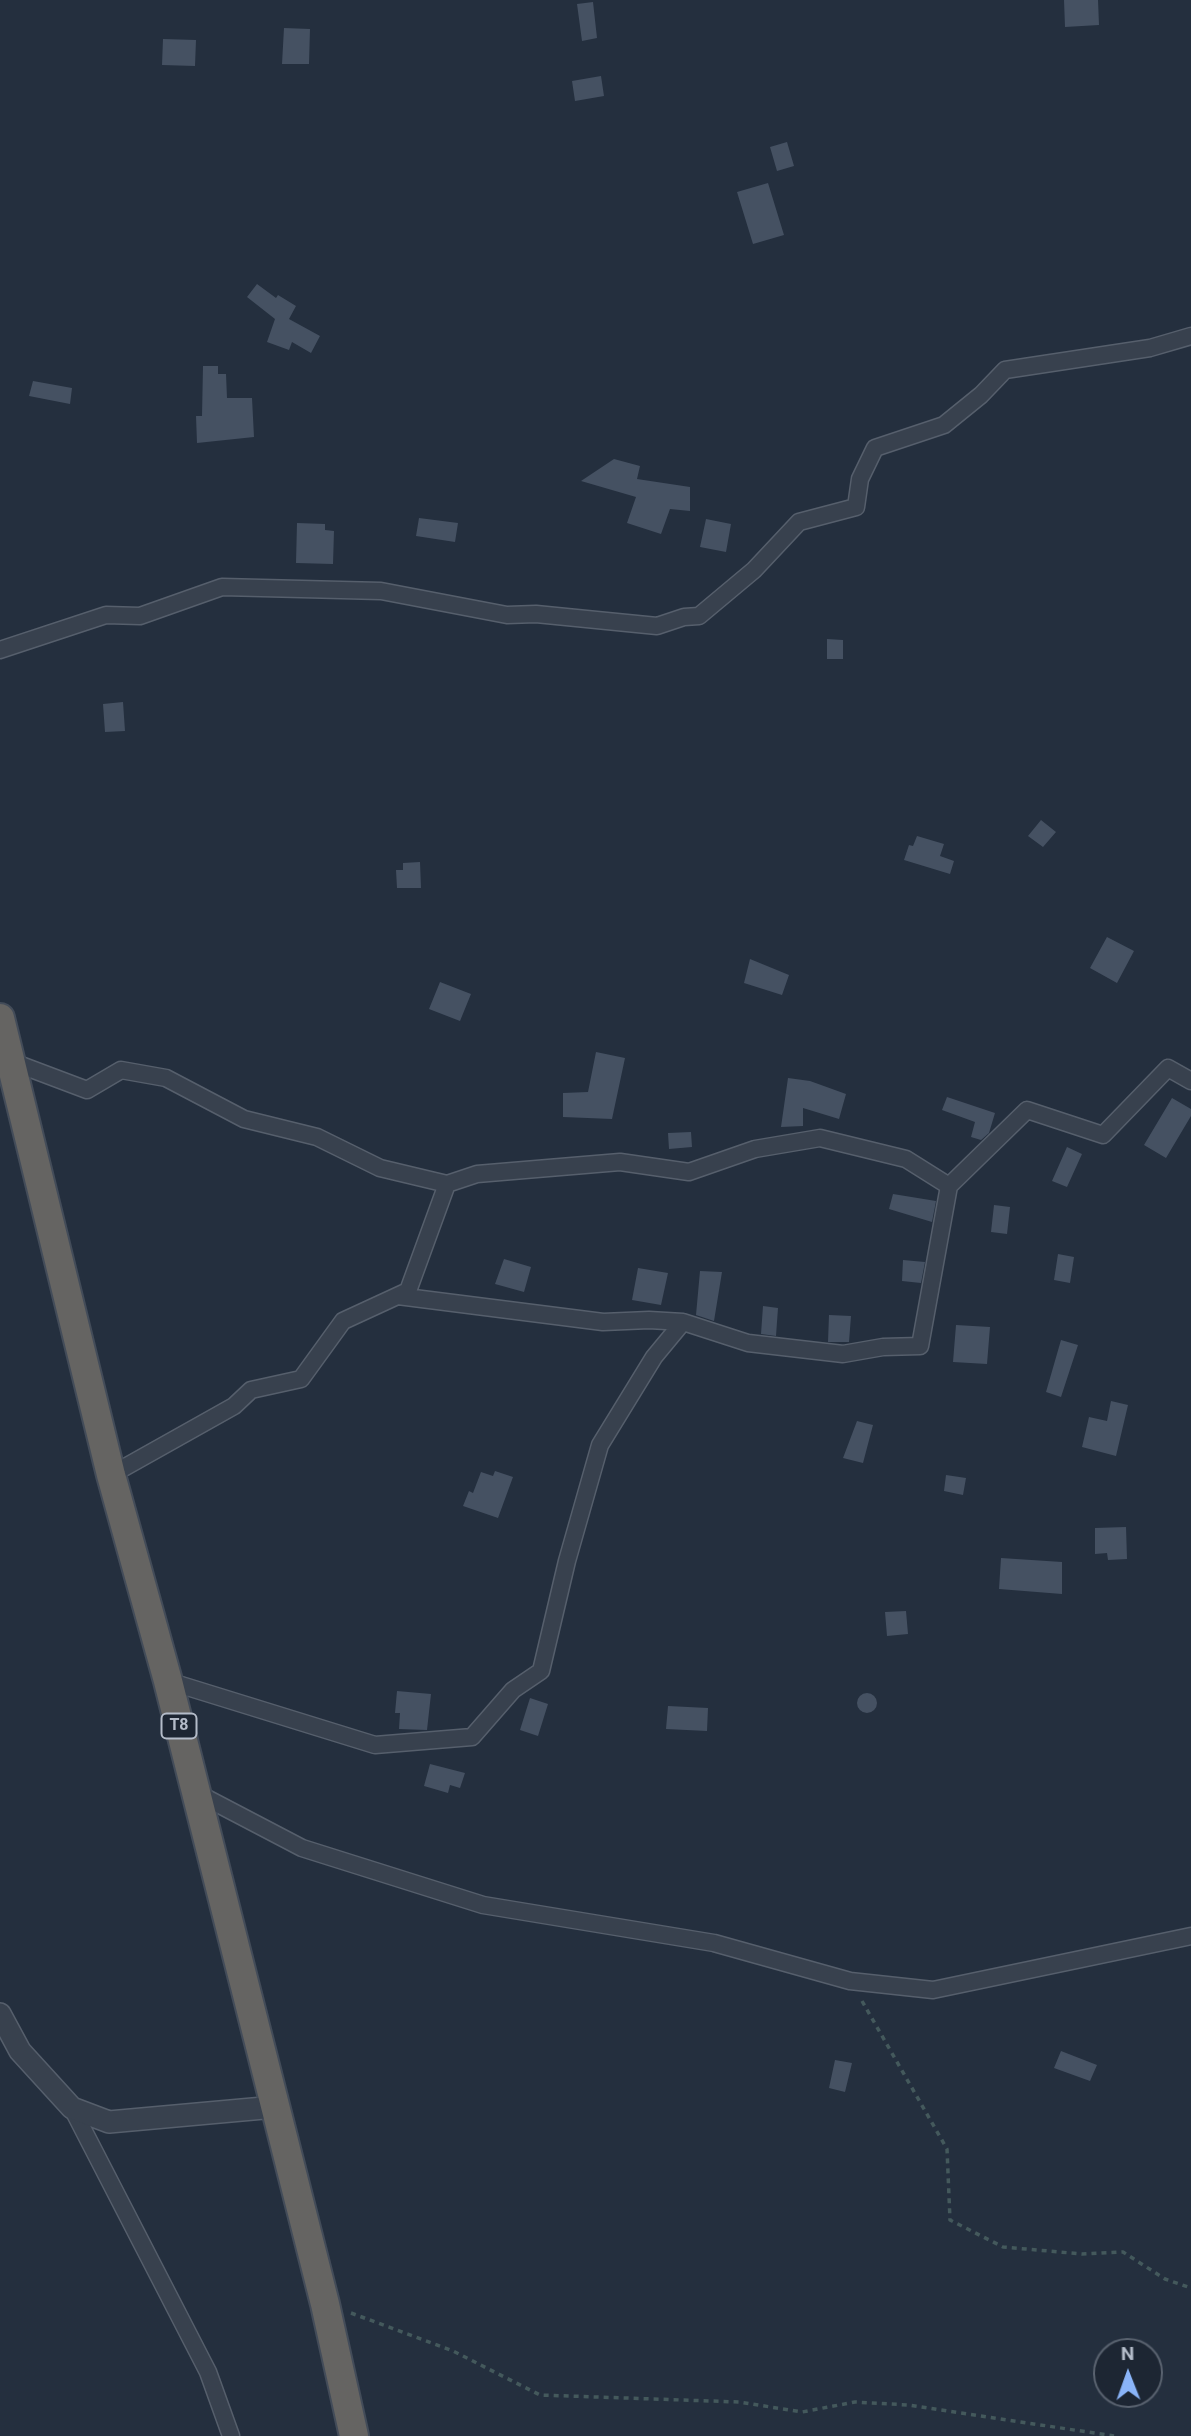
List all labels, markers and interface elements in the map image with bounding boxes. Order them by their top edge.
road number: T8 [162,1714,196,1738]
north arrow [1093,2338,1163,2408]
text: N [1121,2342,1135,2365]

